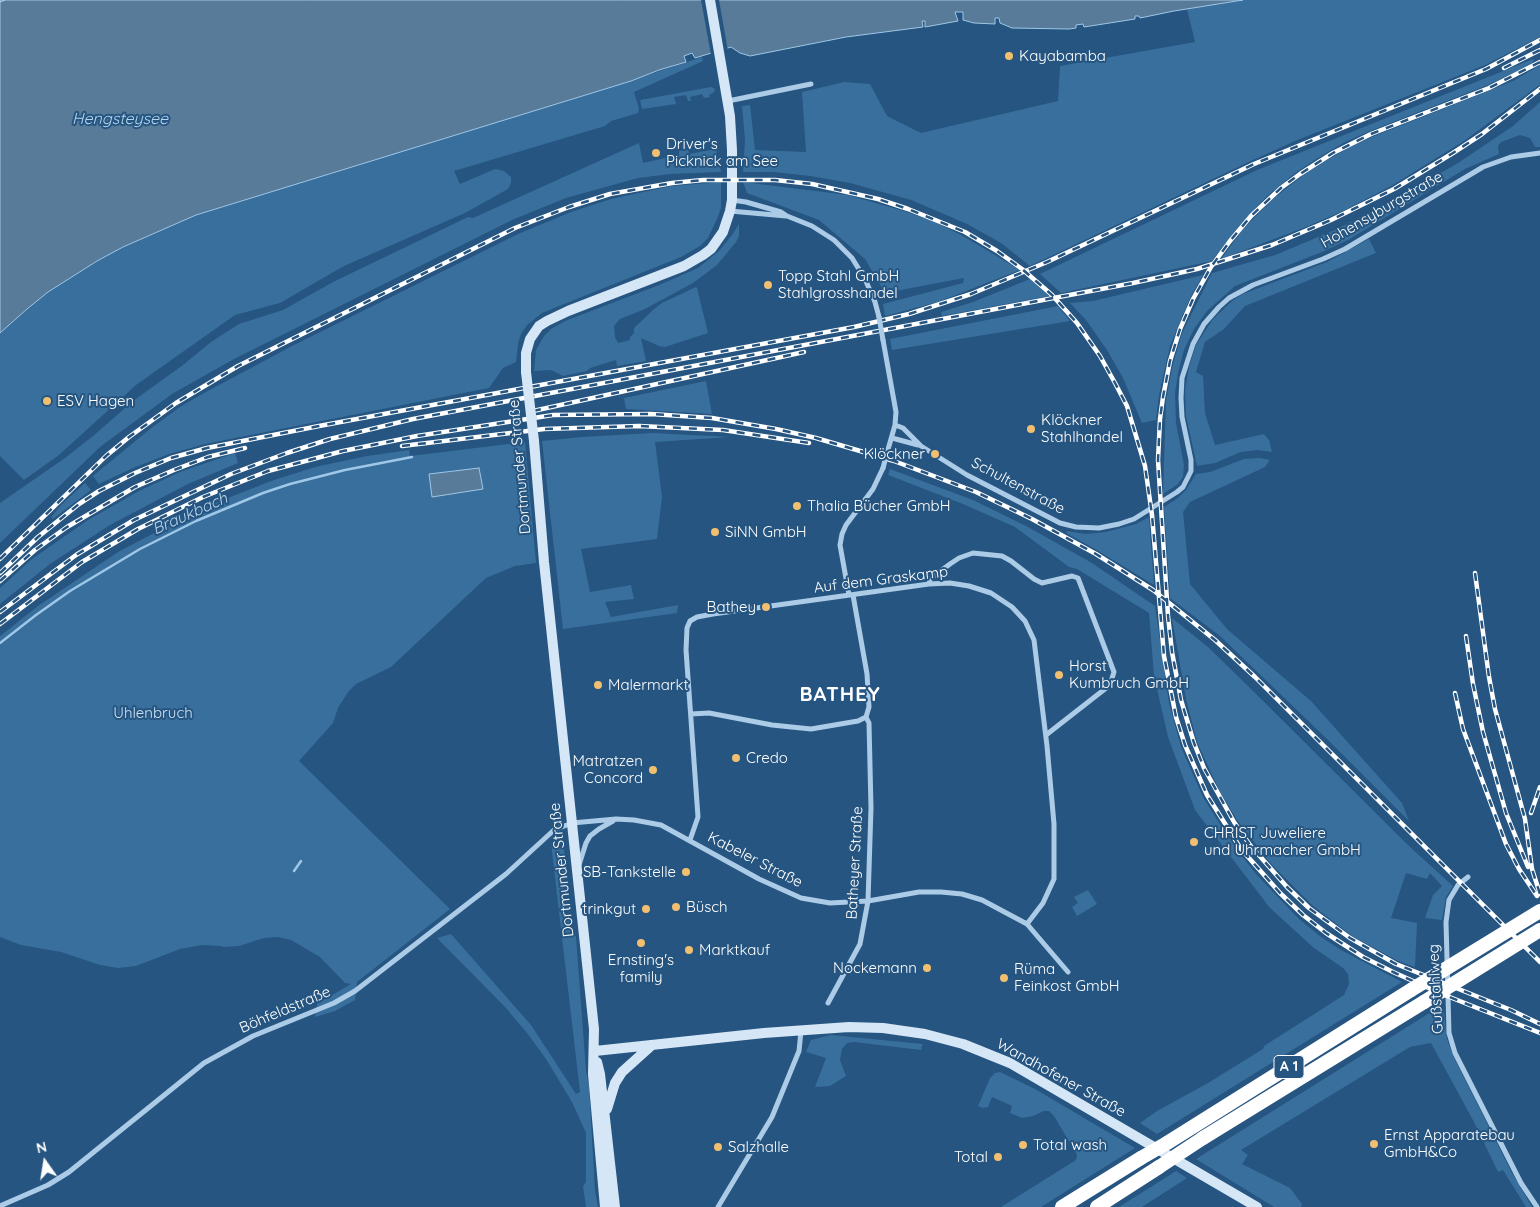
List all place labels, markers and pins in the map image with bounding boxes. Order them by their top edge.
place label: Kayabamba [1019,47,1106,65]
marker: Kayabamba [1003,50,1015,62]
place label: Driver's Picknick am See [666,135,778,170]
marker: Driver's Picknick am See [650,147,662,159]
place label: Topp Stahl GmbH Stahlgrosshandel [778,267,899,302]
marker: Topp Stahl GmbH Stahlgrosshandel [762,279,774,291]
place label: ESV Hagen [57,392,134,410]
marker: ESV Hagen [41,395,53,407]
place label: Klöckner Stahlhandel [1041,411,1123,446]
marker: Klöckner Stahlhandel [1025,423,1037,435]
place label: Klöckner [864,445,925,463]
marker: Klöckner [929,448,941,460]
place label: Thalia Bücher GmbH [807,497,950,515]
marker: Thalia Bücher GmbH [791,500,803,512]
place label: SiNN GmbH [725,523,807,541]
marker: SiNN GmbH [709,526,721,538]
place label: Bathey [707,598,756,616]
marker: Bathey [760,601,772,613]
place label: Horst Kumbruch GmbH [1069,657,1189,692]
marker: Horst Kumbruch GmbH [1053,669,1065,681]
place label: Malermarkt [608,676,689,694]
marker: Malermarkt [592,679,604,691]
place label: Credo [746,749,788,767]
place label: Matratzen Concord [572,752,643,787]
marker: Credo [730,752,742,764]
marker: Matratzen Concord [647,764,659,776]
place label: CHRIST Juweliere und Uhrmacher GmbH [1204,824,1361,859]
marker: CHRIST Juweliere und Uhrmacher GmbH [1188,836,1200,848]
place label: SB-Tankstelle [583,863,676,881]
marker: SB-Tankstelle [680,866,692,878]
place label: Büsch [686,898,728,916]
place label: trinkgut [582,900,636,918]
marker: Büsch [670,901,682,913]
marker: trinkgut [640,903,652,915]
marker: Ernsting's family [635,937,647,949]
place label: Marktkauf [699,941,770,959]
marker: Marktkauf [683,944,695,956]
place label: Ernsting's family [608,951,674,986]
place label: Nockemann [833,959,917,977]
place label: Rüma Feinkost GmbH [1014,960,1120,995]
marker: Nockemann [921,962,933,974]
marker: Rüma Feinkost GmbH [998,972,1010,984]
place label: Ernst Apparatebau GmbH&Co [1384,1126,1515,1161]
place label: Total wash [1033,1136,1107,1154]
place label: Salzhalle [728,1138,789,1156]
marker: Ernst Apparatebau GmbH&Co [1368,1138,1380,1150]
marker: Total wash [1017,1139,1029,1151]
marker: Salzhalle [712,1141,724,1153]
place label: Total [954,1148,988,1166]
marker: Total [992,1151,1004,1163]

